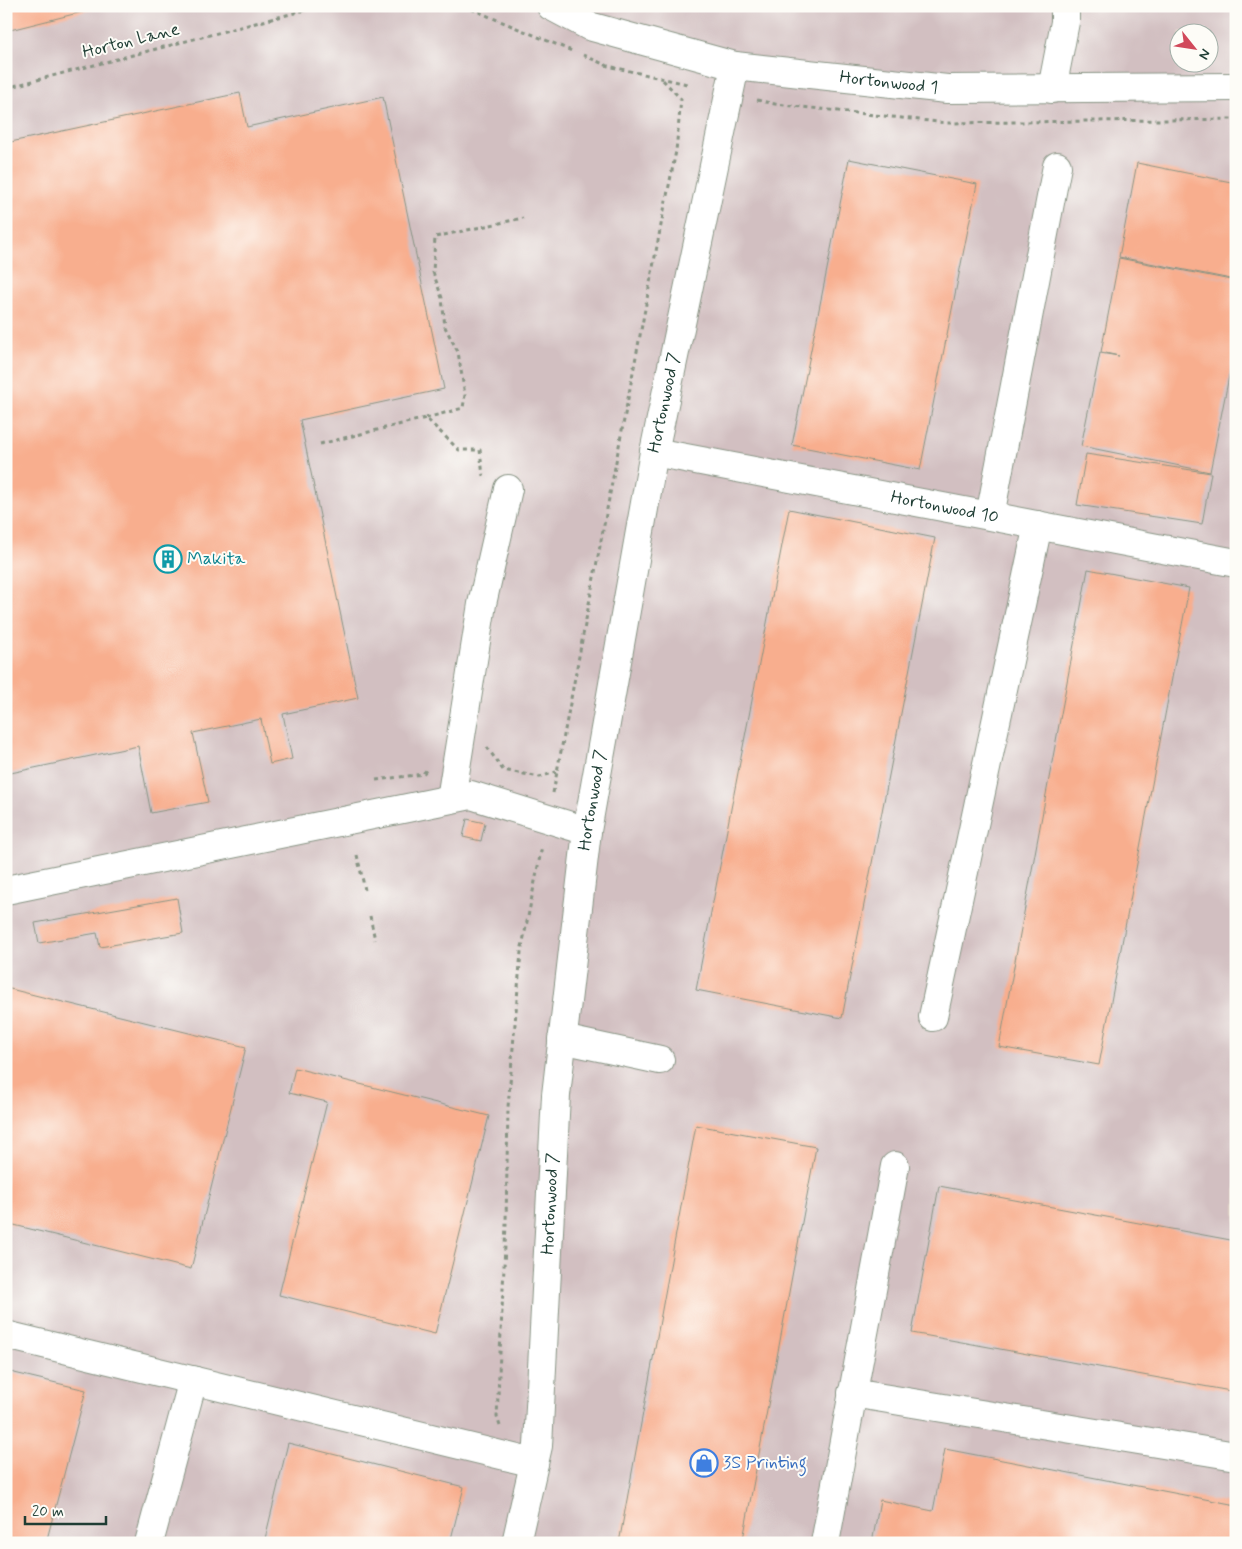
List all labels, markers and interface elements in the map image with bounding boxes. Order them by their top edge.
street label: Horton Lane [80,17,182,65]
north arrow [1170,22,1220,72]
text: N [1194,45,1215,63]
street label: Hortonwood 1 [838,65,939,100]
street label: Hortonwood 7 [642,350,687,455]
street label: Hortonwood 10 [889,485,1001,529]
building icon: Makita [153,544,183,574]
place label: Makita [187,547,246,571]
street label: Hortonwood 7 [573,748,613,852]
street label: Hortonwood 7 [536,1152,565,1255]
shop icon: 3S Printing [689,1448,719,1478]
place label: 3S Printing [723,1451,807,1477]
scale bar [25,1494,106,1526]
text: 20 m [32,1502,64,1522]

